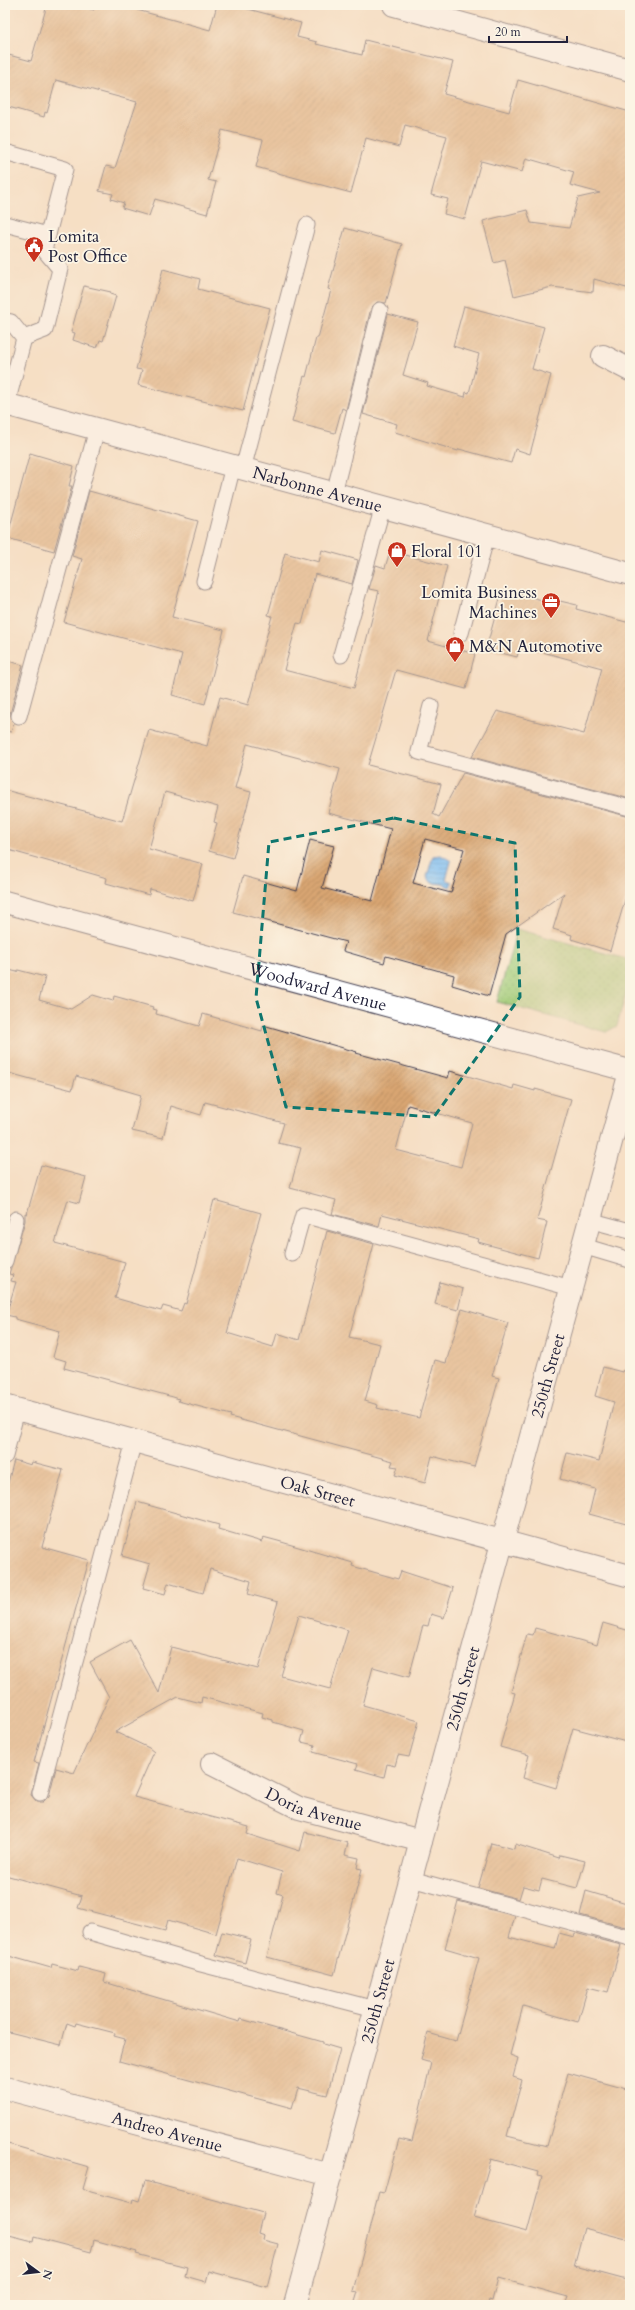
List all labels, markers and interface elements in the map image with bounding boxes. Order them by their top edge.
scale bar [489,18,567,44]
text: 20 m [495,24,522,40]
place label: Lomita Post Office [48,225,128,268]
public building icon: Lomita Post Office [23,235,45,263]
street label: Narbonne Avenue [250,461,385,518]
shop icon: Floral 101 [386,540,408,568]
place label: Floral 101 [411,540,483,563]
place label: Lomita Business Machines [421,581,537,624]
office icon: Lomita Business Machines [540,591,562,619]
shop icon: M&N Automotive [444,635,466,663]
place label: M&N Automotive [469,635,603,658]
street label: Woodward Avenue [245,957,389,1017]
street label: 250th Street [526,1331,571,1421]
street label: Oak Street [277,1470,358,1513]
street label: 250th Street [441,1643,486,1733]
street label: Doria Avenue [261,1782,365,1837]
street label: 250th Street [356,1956,401,2046]
street label: Andreo Avenue [109,2106,225,2158]
north arrow [18,2252,58,2292]
text: N [39,2268,56,2281]

